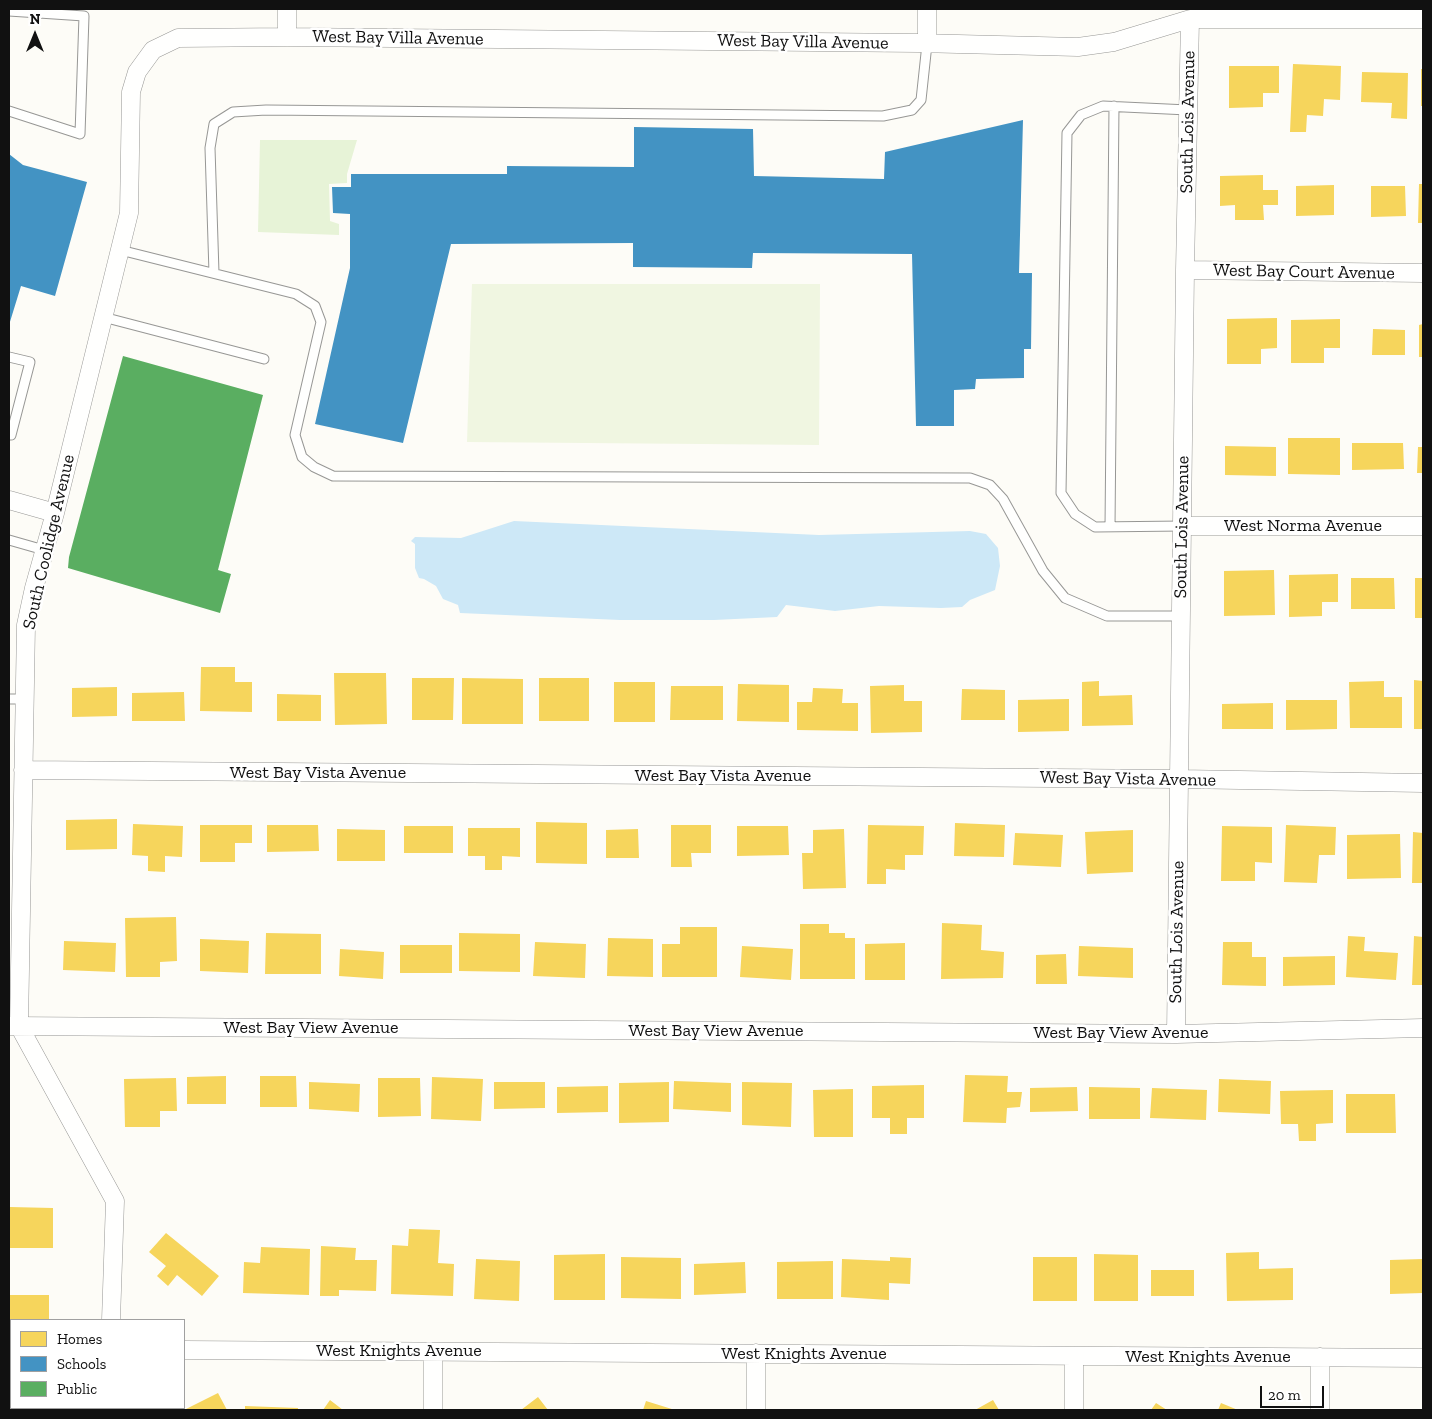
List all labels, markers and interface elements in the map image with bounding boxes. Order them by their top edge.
north arrow [10,10,60,60]
text: N [30,11,40,28]
street label: West Bay Villa Avenue [312,26,484,50]
street label: West Bay Villa Avenue [717,30,889,54]
street label: South Lois Avenue [1176,50,1200,194]
street label: West Bay Court Avenue [1213,260,1395,284]
street label: South Coolidge Avenue [18,452,80,632]
street label: South Lois Avenue [1170,455,1194,599]
street label: West Norma Avenue [1224,515,1382,537]
street label: West Bay Vista Avenue [230,762,406,784]
street label: West Bay Vista Avenue [635,765,811,787]
street label: West Bay Vista Avenue [1040,767,1216,791]
street label: South Lois Avenue [1165,860,1189,1004]
street label: West Bay View Avenue [223,1017,399,1039]
street label: West Bay View Avenue [628,1020,804,1042]
street label: West Bay View Avenue [1033,1022,1209,1044]
legend [10,1319,185,1409]
text: Homes [57,1330,102,1348]
street label: West Knights Avenue [316,1340,482,1362]
street label: West Knights Avenue [721,1343,887,1365]
street label: West Knights Avenue [1125,1346,1291,1368]
text: Schools [57,1355,106,1373]
scale bar [1262,1376,1326,1408]
text: Public [57,1380,97,1398]
text: 20 m [1268,1386,1301,1404]

